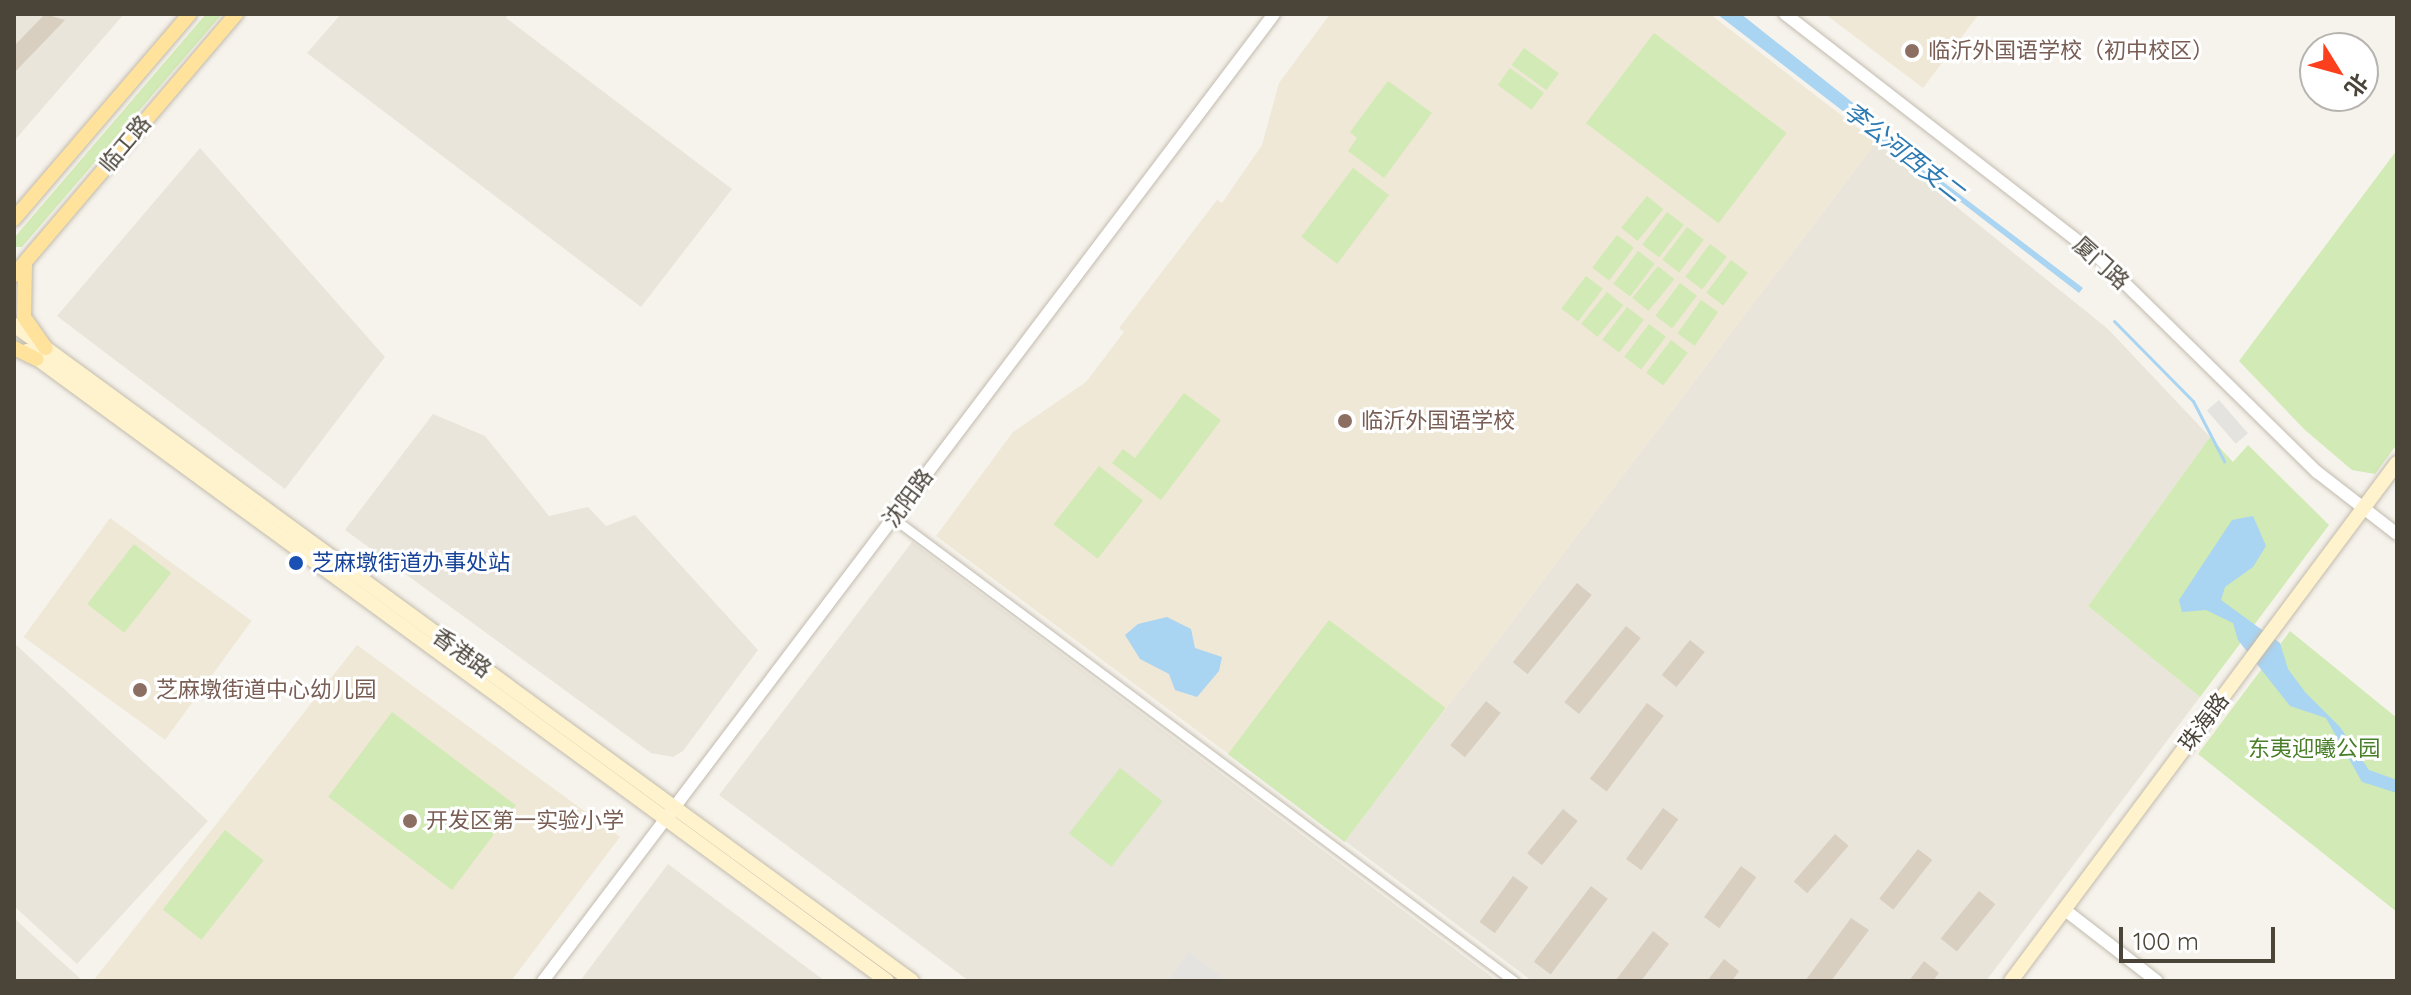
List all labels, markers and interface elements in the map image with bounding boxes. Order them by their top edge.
north arrow [2299,32,2379,112]
place label: 临沂外国语学校（初中校区） [1928,38,2214,64]
marker: 临沂外国语学校（初中校区） [1903,42,1921,60]
text: 北 [2339,68,2374,102]
water label: 李公河西支二 [1838,96,1970,208]
street label: 临工路 [94,110,156,178]
street label: 厦门路 [2068,231,2134,295]
place label: 临沂外国语学校 [1361,408,1515,434]
marker: 临沂外国语学校 [1336,412,1354,430]
street label: 沈阳路 [878,464,938,532]
place label: 芝麻墩街道办事处站 [312,550,510,576]
marker: 芝麻墩街道办事处站 [287,554,305,572]
street label: 香港路 [428,623,496,683]
place label: 芝麻墩街道中心幼儿园 [156,677,376,703]
marker: 芝麻墩街道中心幼儿园 [131,681,149,699]
street label: 珠海路 [2174,688,2234,756]
park label: 东夷迎曦公园 [2248,736,2380,762]
place label: 开发区第一实验小学 [426,808,624,834]
marker: 开发区第一实验小学 [401,812,419,830]
scale bar [2123,911,2279,961]
text: 100 m [2133,926,2199,956]

